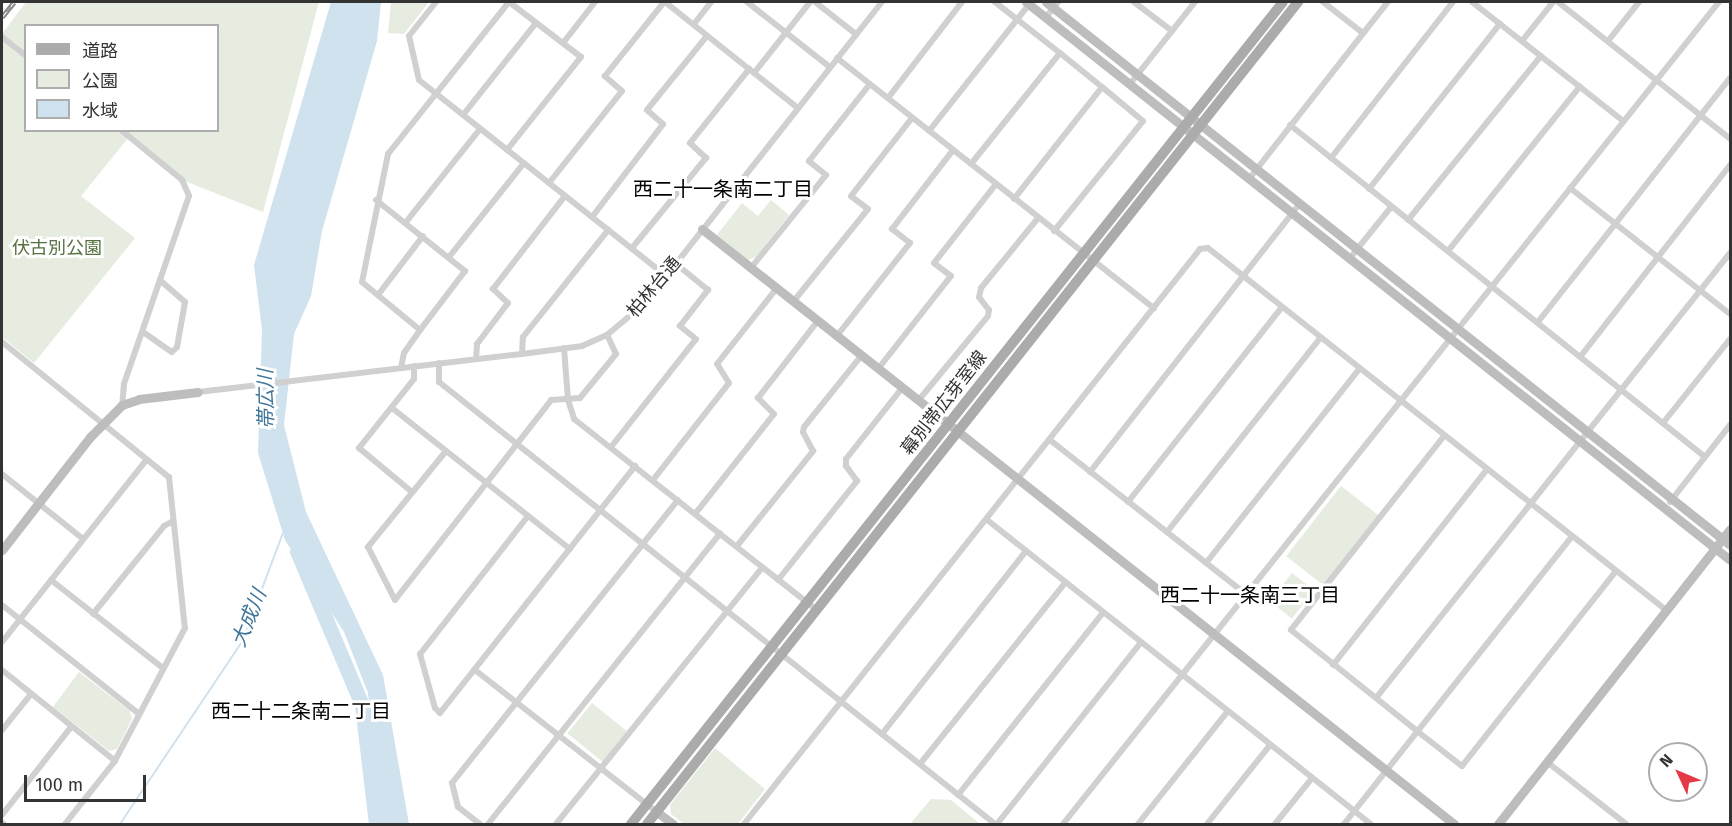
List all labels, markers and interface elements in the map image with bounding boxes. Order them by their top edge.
legend [24,24,219,132]
text: 道路 [82,40,118,62]
text: 公園 [82,70,118,92]
text: 水域 [82,100,118,122]
district label: 西二十一条南二丁目 [633,177,813,201]
park label: 伏古別公園 [12,237,102,259]
street label: 柏林台通 [623,252,685,322]
street label: 幕別帯広芽室線 [897,347,991,459]
water label: 帯広川 [253,369,279,429]
district label: 西二十一条南三丁目 [1160,583,1340,607]
water label: 大成川 [227,586,271,650]
district label: 西二十二条南二丁目 [211,699,391,723]
north arrow [1648,742,1708,802]
text: N [1656,750,1677,771]
scale bar [27,763,148,801]
text: 100 m [35,774,83,796]

